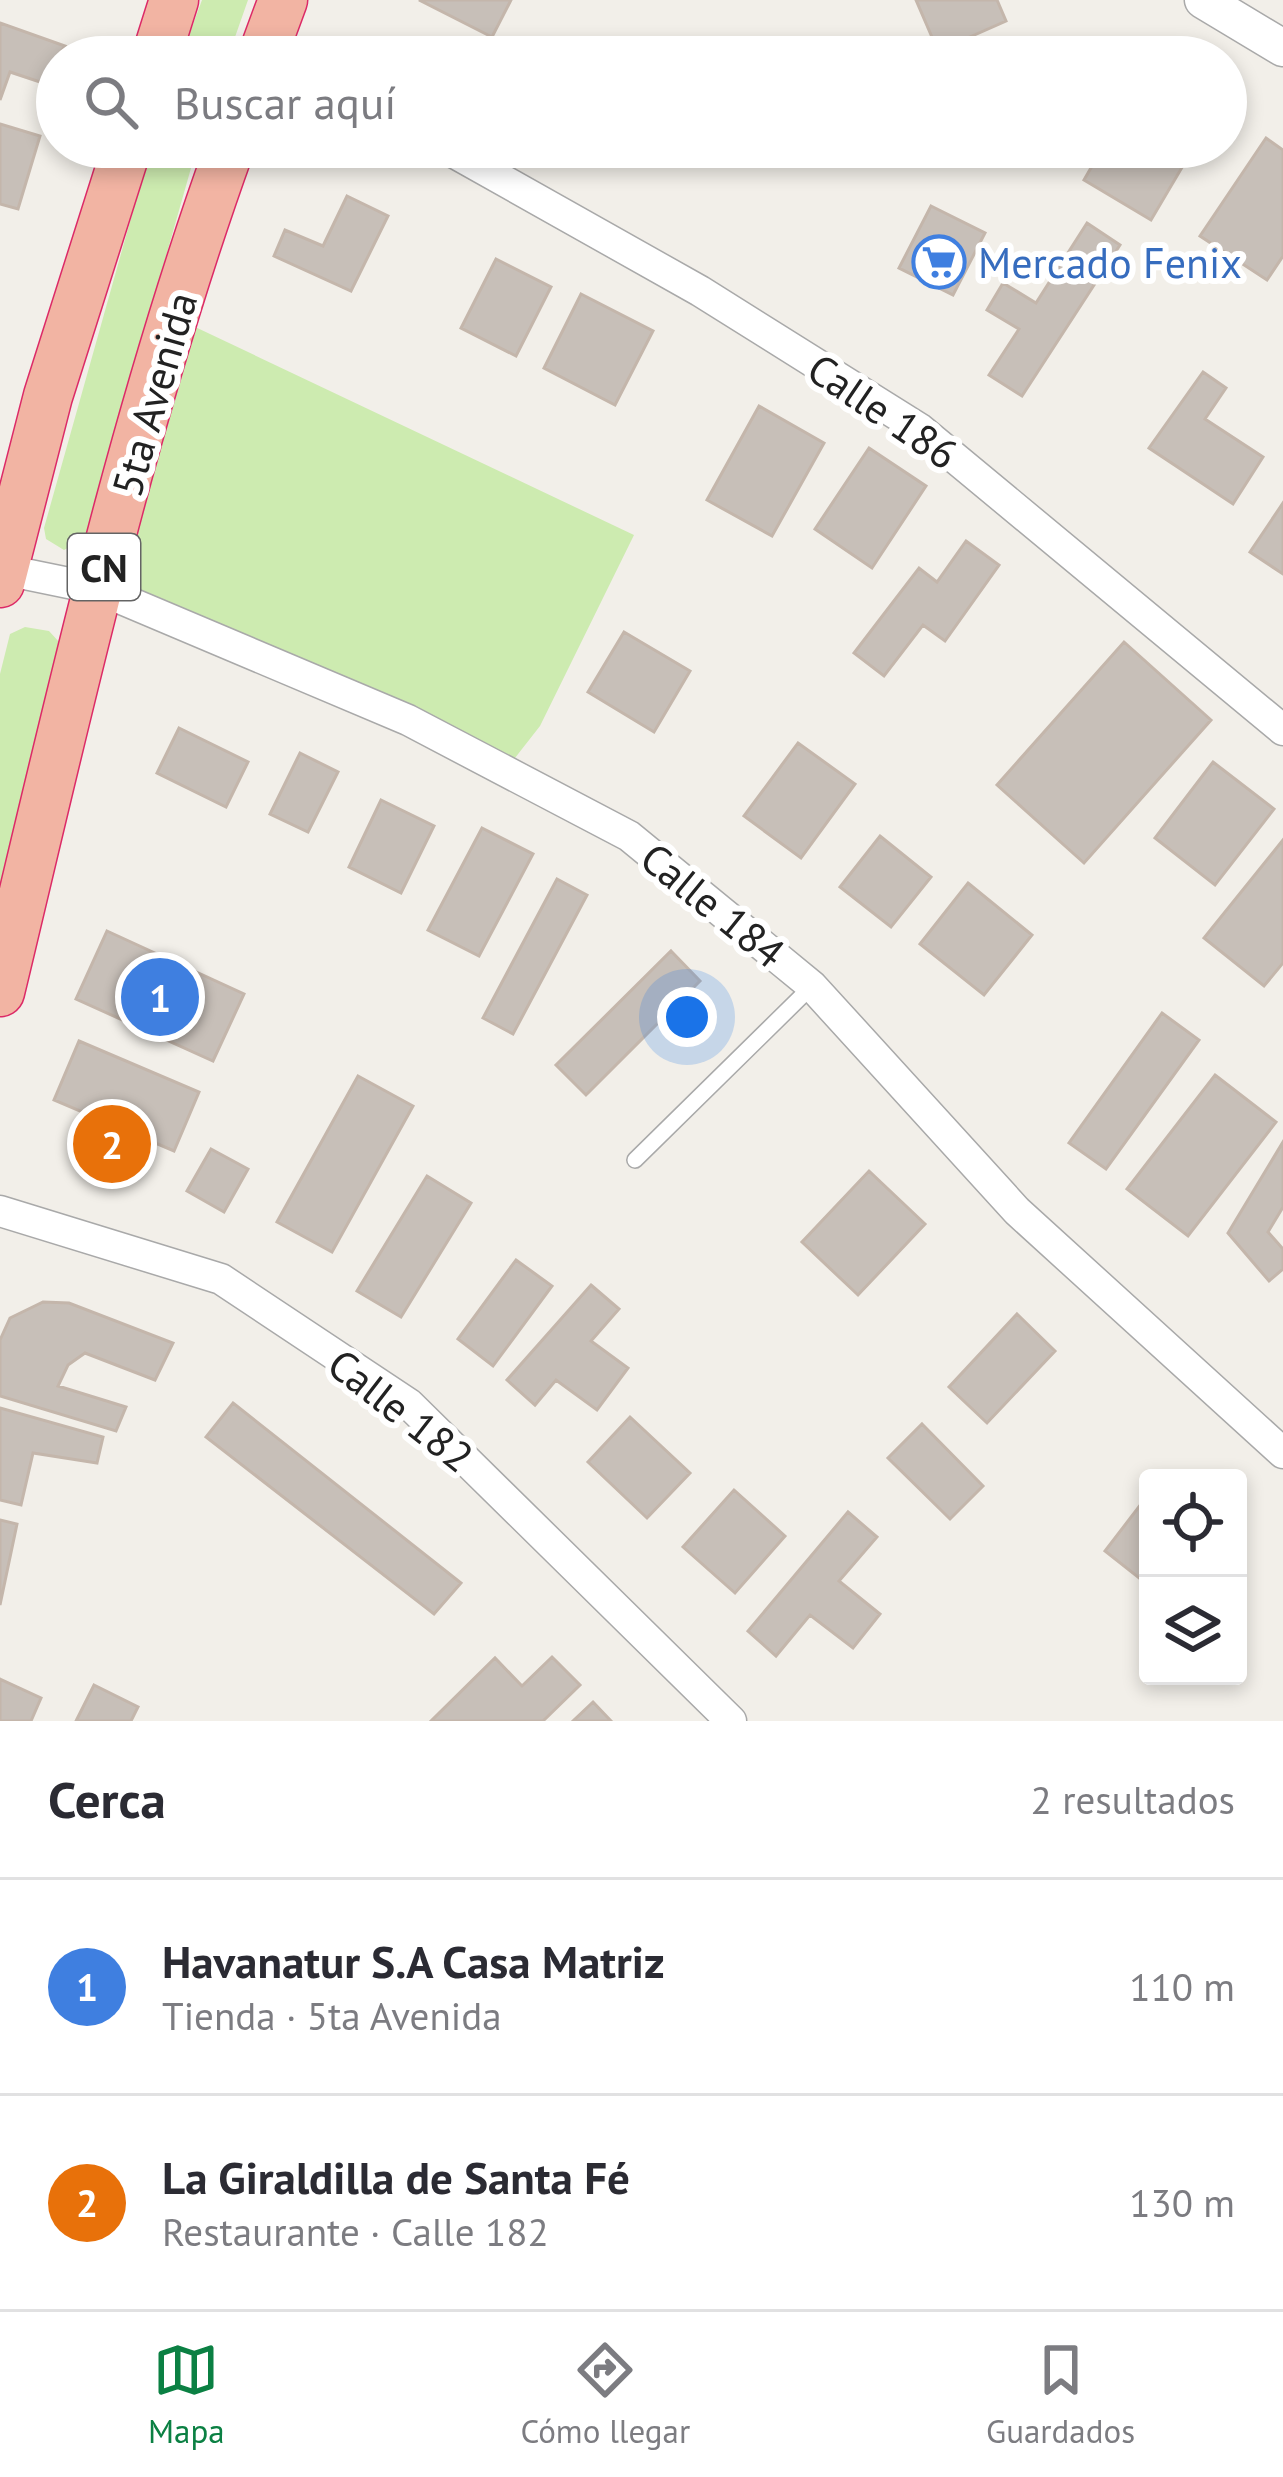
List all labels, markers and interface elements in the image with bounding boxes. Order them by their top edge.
search box [36,36,1247,168]
icon: search [78,69,144,135]
text: Buscar aquí [174,73,396,131]
supermarket icon: Mercado Fenix [911,234,967,290]
place label: Mercado Fenix [978,235,1242,290]
street label: 5ta Avenida [99,286,209,502]
street label: Calle 186 [797,341,969,481]
road number: CN [68,534,140,600]
street label: Calle 184 [630,830,796,980]
pin: 1 [121,952,199,1042]
your location [657,987,717,1047]
pin: 2 [73,1099,151,1189]
street label: Calle 182 [317,1336,485,1484]
map controls [1139,1469,1247,1685]
button: locate [1139,1469,1247,1577]
button: layers [1139,1577,1247,1685]
text: Cerca [48,1766,166,1832]
text: 2 resultados [1031,1774,1235,1825]
text: Havanatur S.A Casa Matriz [162,1932,665,1990]
text: 1 [76,1961,98,2012]
text: 110 m [1129,1961,1235,2012]
text: Tienda · 5ta Avenida [162,1990,502,2041]
text: La Giraldilla de Santa Fé [162,2148,630,2206]
text: 2 [76,2177,98,2228]
text: 130 m [1129,2177,1235,2228]
text: Restaurante · Calle 182 [162,2206,549,2257]
tab: Mapa [148,2337,225,2452]
tab: Cómo llegar [520,2337,690,2452]
tab: Guardados [986,2337,1135,2452]

